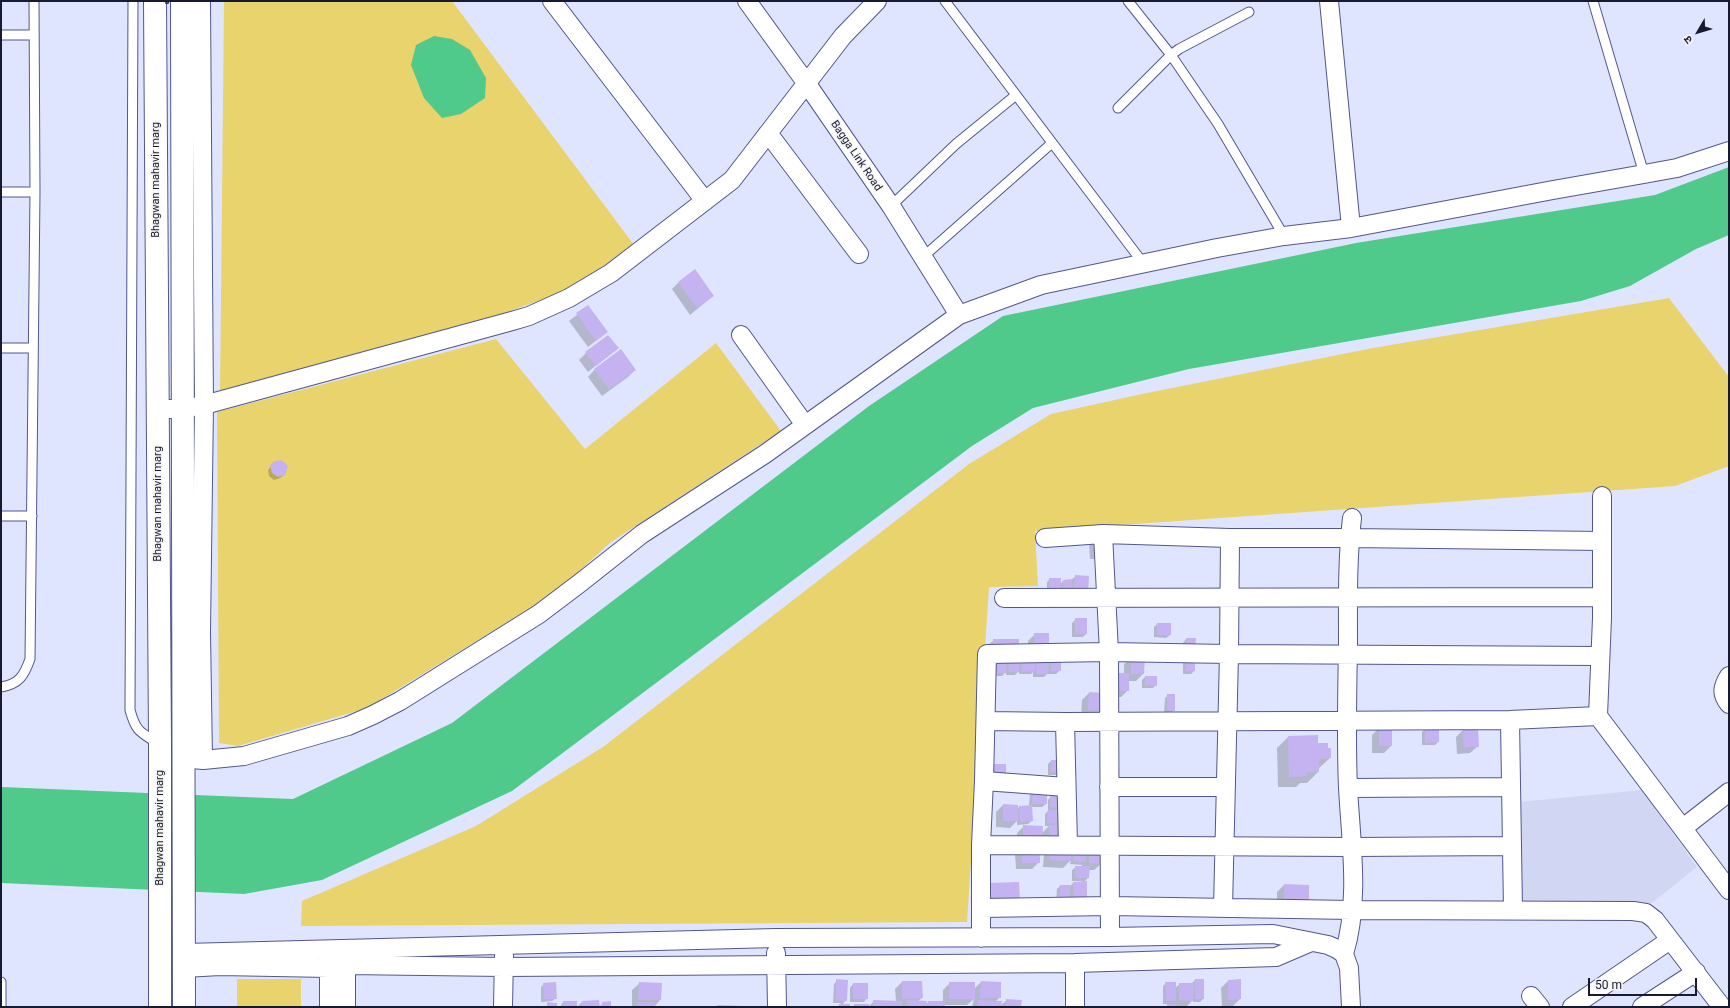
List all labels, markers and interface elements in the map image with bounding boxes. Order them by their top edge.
north arrow [1678,12,1718,52]
text: उ [1681,33,1695,46]
street label: Bagga Link Road [828,118,884,194]
street label: Bhagwan mahavir marg [149,122,163,238]
street label: Bhagwan mahavir marg [151,446,165,562]
street label: Bhagwan mahavir marg [153,770,167,886]
scale bar [1590,970,1699,996]
text: 50 m [1595,978,1622,992]

